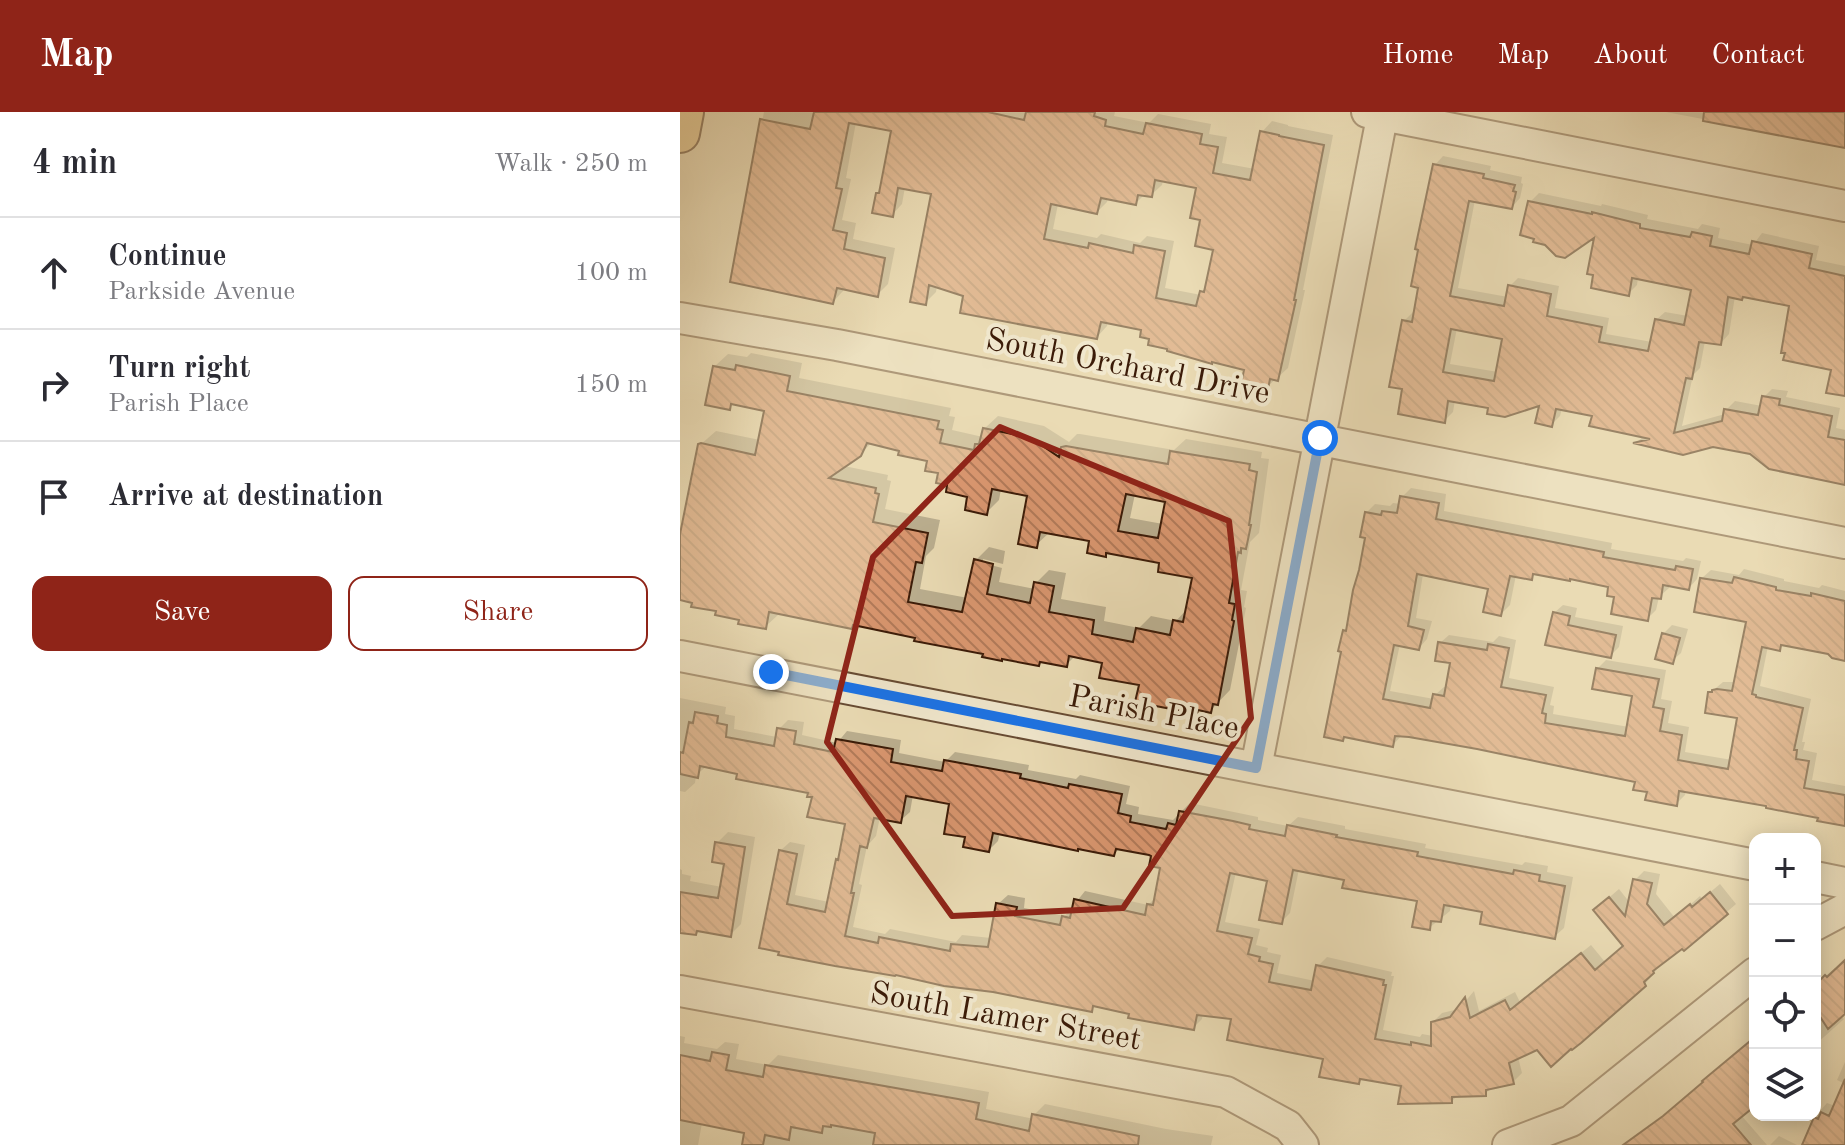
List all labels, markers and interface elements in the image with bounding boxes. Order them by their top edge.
text: Map [40,37,114,75]
text: Home [1382,42,1453,70]
text: Map [1497,42,1549,70]
text: About [1593,42,1668,70]
text: Contact [1712,42,1805,70]
text: 4 min [32,147,117,181]
text: Walk · 250 m [494,151,648,177]
text: Continue [108,242,227,272]
icon: ahead [32,251,76,295]
text: 100 m [575,260,648,286]
text: Parkside Avenue [108,279,295,305]
street label: South Orchard Drive [983,325,1272,411]
text: Turn right [108,354,250,384]
icon: right [32,363,76,407]
text: 150 m [575,372,648,398]
text: Parish Place [108,391,249,417]
route start [1302,420,1338,456]
icon: arrive [32,475,76,519]
text: Arrive at destination [108,482,383,512]
button: Save [32,576,332,651]
button: Share [348,576,648,651]
route end [753,654,789,690]
street label: Parish Place [1065,682,1241,746]
map controls [1749,833,1821,1121]
button: + [1749,833,1821,905]
button: − [1749,905,1821,977]
button: locate [1749,977,1821,1049]
street label: South Lamer Street [867,978,1143,1058]
button: layers [1749,1049,1821,1121]

